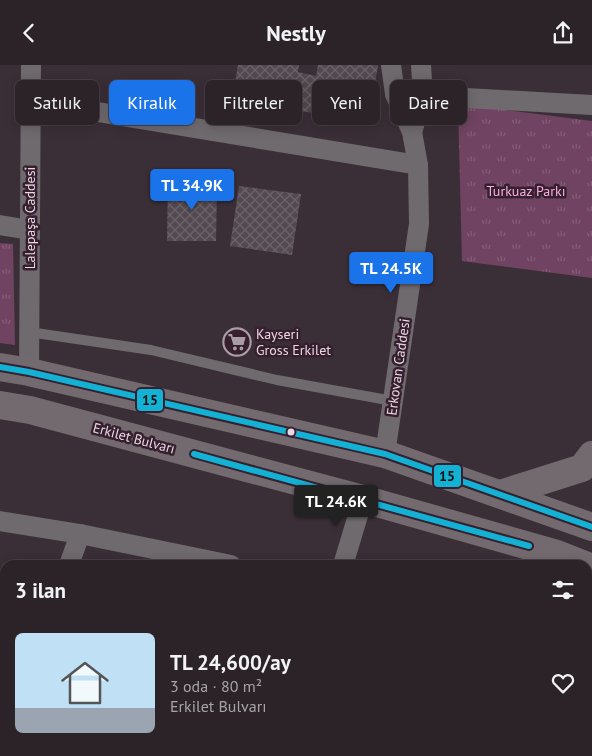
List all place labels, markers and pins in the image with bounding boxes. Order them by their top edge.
pin: TL 34.9K [140,169,244,211]
pin: TL 24.5K [339,251,443,294]
place label: Kayseri Gross Erkilet [256,325,331,359]
supermarket icon: Kayseri Gross Erkilet [222,327,252,357]
unlabelled marker [286,427,296,437]
pin: TL 24.6K [284,485,388,527]

